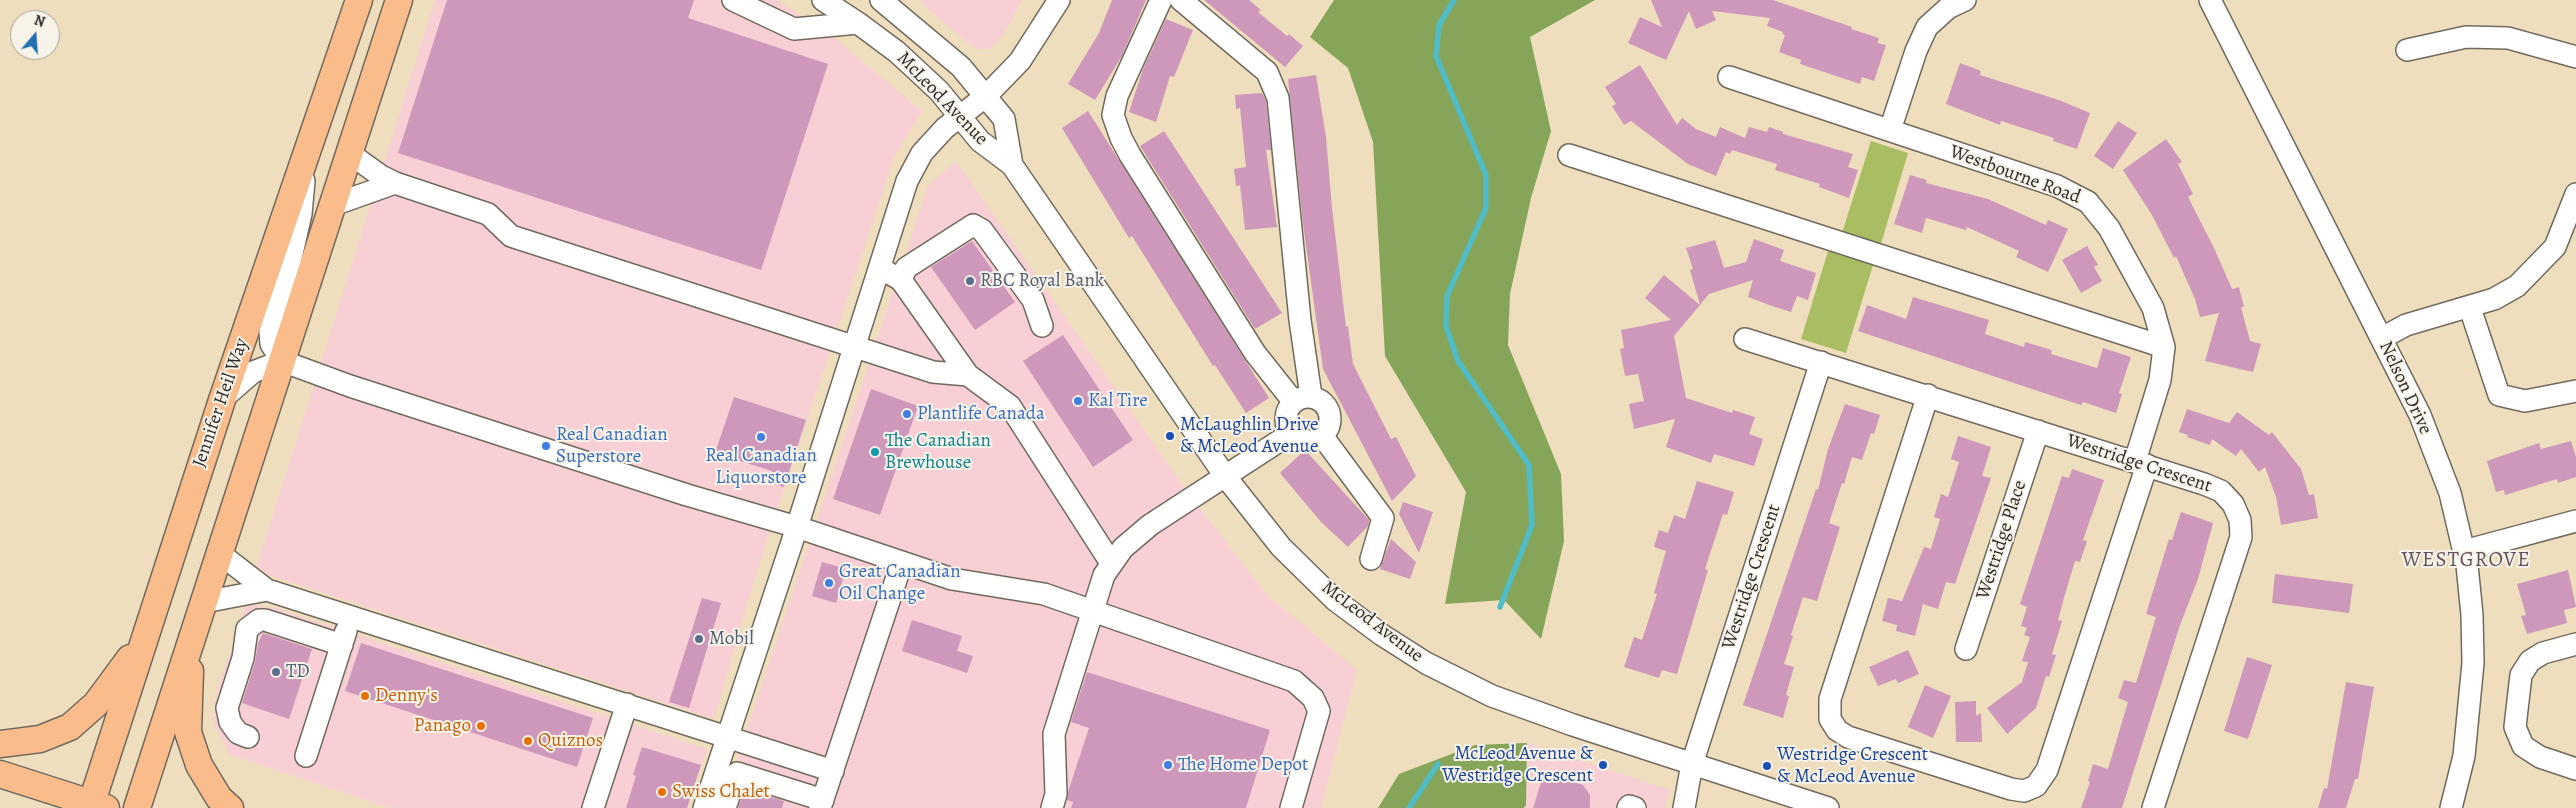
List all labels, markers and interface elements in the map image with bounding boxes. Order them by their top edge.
north arrow [10,10,60,60]
text: N [32,11,47,32]
street label: McLeod Avenue [892,47,992,151]
street label: Westbourne Road [1946,141,2084,209]
place label: RBC Royal Bank [980,270,1104,292]
marker: RBC Royal Bank [964,275,976,287]
street label: Jennifer Heil Way [188,335,254,471]
street label: Nelson Drive [2373,338,2437,438]
place label: Kal Tire [1088,390,1148,412]
marker: Kal Tire [1072,395,1084,407]
place label: Plantlife Canada [917,403,1045,425]
marker: Plantlife Canada [901,408,913,420]
place label: McLaughlin Drive & McLeod Avenue [1180,414,1318,458]
place label: Real Canadian Superstore [556,424,668,468]
place label: The Canadian Brewhouse [885,430,991,474]
marker: McLaughlin Drive & McLeod Avenue [1164,430,1176,442]
street label: Westridge Crescent [2064,430,2214,498]
marker: Real Canadian Liquorstore [755,431,767,443]
marker: Real Canadian Superstore [540,440,552,452]
place label: Real Canadian Liquorstore [705,445,817,489]
marker: The Canadian Brewhouse [869,446,881,458]
street label: Westridge Place [1972,478,2032,602]
street label: Westridge Crescent [1718,502,1786,652]
district label: WESTGROVE [2400,548,2532,574]
place label: Great Canadian Oil Change [839,561,961,605]
street label: McLeod Avenue [1317,576,1427,668]
marker: Great Canadian Oil Change [823,577,835,589]
place label: Mobil [709,628,754,650]
marker: Mobil [693,633,705,645]
place label: TD [286,661,310,683]
marker: TD [270,666,282,678]
place label: Denny's [375,685,438,707]
marker: Denny's [359,690,371,702]
place label: Panago [414,715,471,737]
marker: Panago [475,720,487,732]
place label: Quiznos [538,730,603,752]
marker: Quiznos [522,735,534,747]
place label: McLeod Avenue & Westridge Crescent [1442,743,1593,787]
place label: Westridge Crescent & McLeod Avenue [1777,744,1928,788]
place label: The Home Depot [1178,754,1308,776]
marker: The Home Depot [1162,759,1174,771]
marker: McLeod Avenue & Westridge Crescent [1597,759,1609,771]
marker: Westridge Crescent & McLeod Avenue [1761,760,1773,772]
place label: Swiss Chalet [672,781,770,803]
marker: Swiss Chalet [656,786,668,798]

